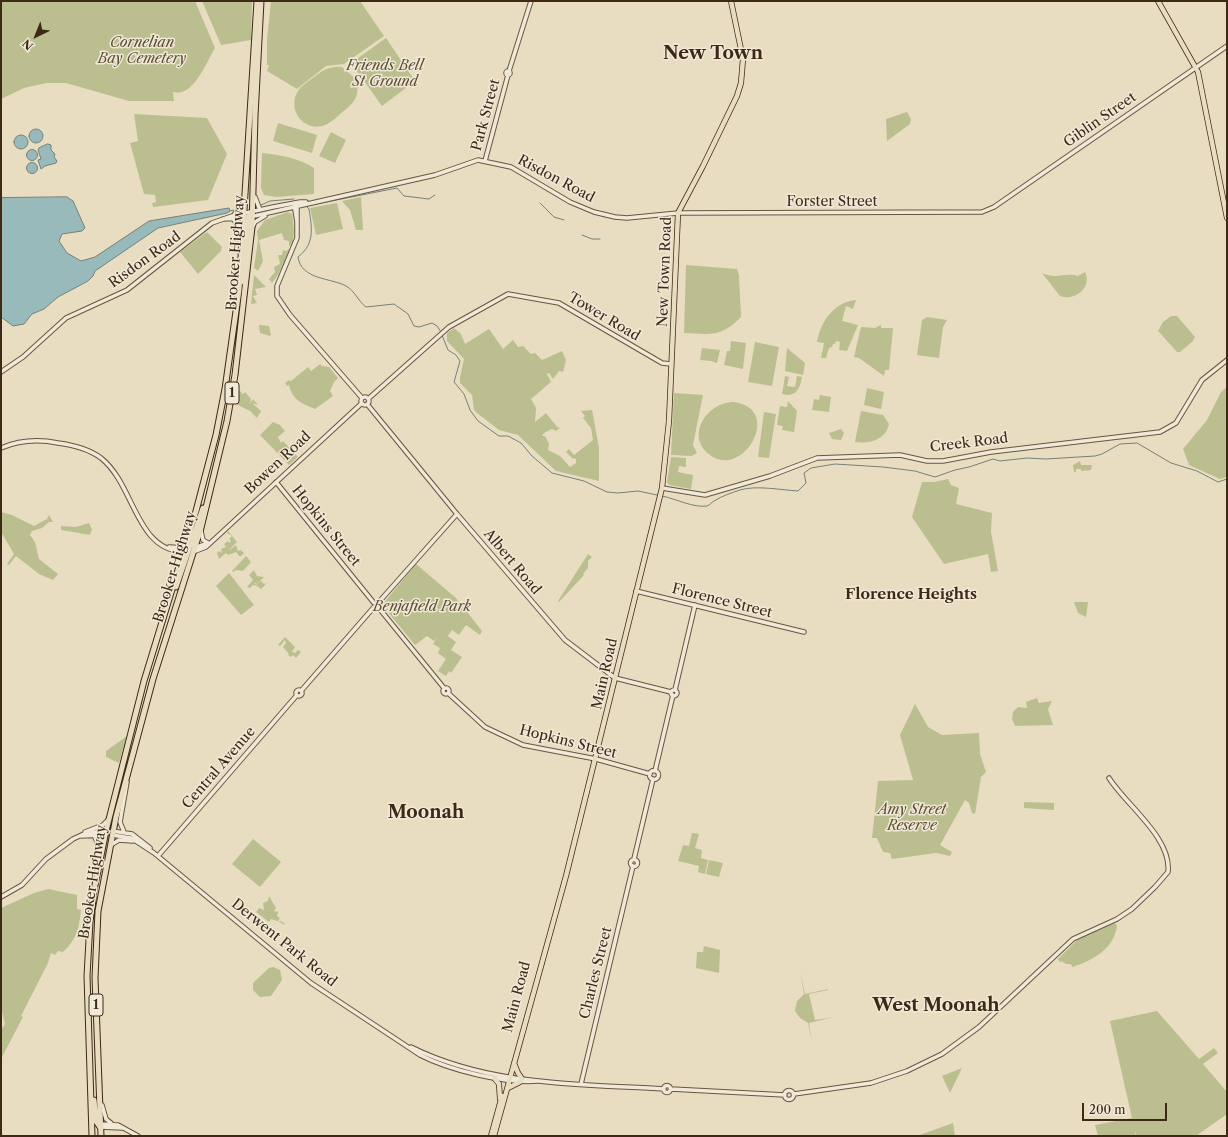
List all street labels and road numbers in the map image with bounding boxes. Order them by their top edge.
street label: Park Street [468,77,504,153]
street label: Giblin Street [1061,89,1139,151]
street label: Risdon Road [515,152,597,206]
street label: Forster Street [786,194,878,210]
street label: Brooker Highway [224,195,248,311]
street label: New Town Road [655,217,675,327]
street label: Risdon Road [106,228,184,292]
street label: Tower Road [565,289,643,345]
road number: 1 [225,382,239,404]
street label: Bowen Road [242,428,314,498]
street label: Creek Road [929,430,1009,456]
street label: Hopkins Street [288,482,364,570]
street label: Brooker Highway [150,509,200,625]
street label: Albert Road [480,526,544,598]
street label: Florence Street [670,580,774,622]
street label: Main Road [589,637,621,711]
street label: Hopkins Street [518,722,618,762]
street label: Central Avenue [179,724,259,812]
street label: Brooker Highway [76,824,110,940]
street label: Derwent Park Road [228,895,340,991]
street label: Charles Street [576,925,616,1021]
street label: Main Road [499,960,535,1034]
road number: 1 [89,994,103,1016]

